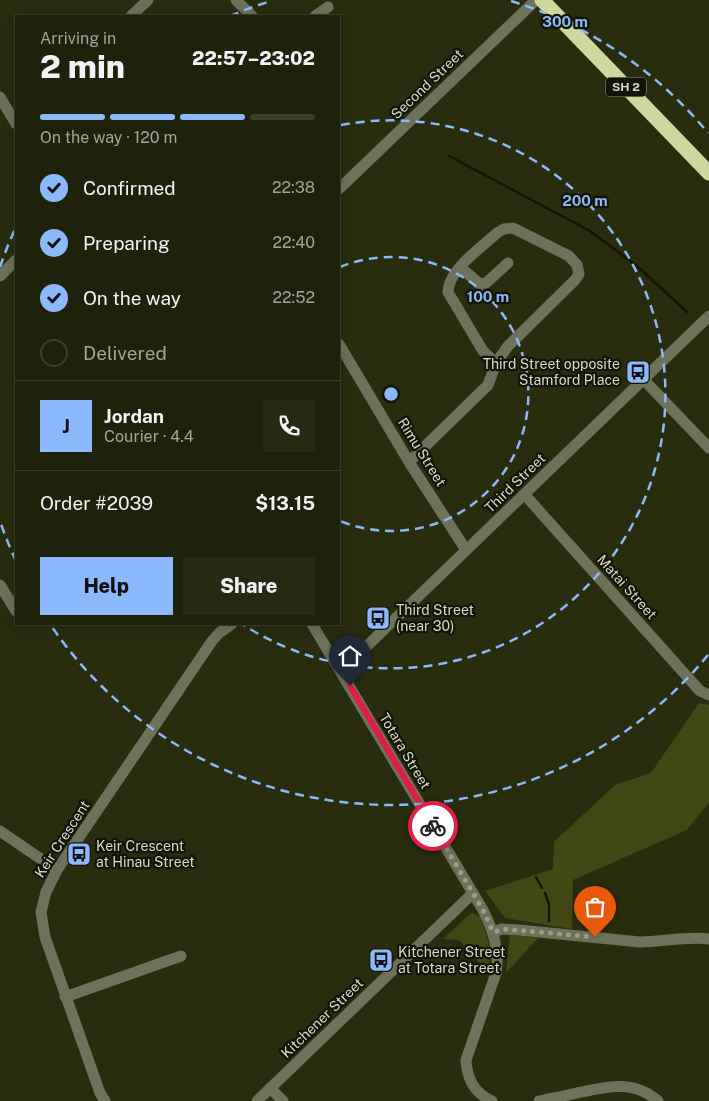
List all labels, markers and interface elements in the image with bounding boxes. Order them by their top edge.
text: 300 m [542,13,588,30]
text: Arriving in [40,29,116,48]
street label: Second Street [388,46,466,122]
text: 22:57–23:02 [192,47,315,69]
text: 2 min [40,48,125,85]
road number: SH 2 [606,77,646,96]
text: On the way · 120 m [40,128,177,147]
icon: check [40,174,68,202]
text: Confirmed [83,177,176,199]
text: 22:38 [272,178,315,197]
text: 200 m [562,192,608,209]
icon: check [40,229,68,257]
text: Preparing [83,232,170,254]
text: 22:40 [273,233,315,252]
icon: check [40,284,68,312]
text: On the way [83,287,181,309]
text: 22:52 [273,288,315,307]
text: 100 m [467,288,509,305]
text: Delivered [83,342,167,364]
place label: Third Street opposite Stamford Place [483,356,620,388]
bus stop icon: Third Street opposite Stamford Place [625,359,651,385]
centre of rings [382,385,400,403]
button: phone [263,400,315,452]
text: Jordan [104,405,164,427]
text: J [62,415,70,437]
street label: Rimu Street [395,415,449,489]
text: Courier · 4.4 [104,427,194,446]
street label: Third Street [481,450,549,516]
text: Order #2039 [40,492,153,514]
text: $13.15 [255,492,315,514]
street label: Matai Street [594,552,660,622]
button: Help [40,557,173,615]
button: Share [183,557,315,615]
place label: Third Street (near 30) [396,602,474,634]
bus stop icon: Third Street (near 30) [365,605,391,631]
pin [329,635,371,686]
icon: home [336,642,364,670]
street label: Totara Street [376,710,434,792]
street label: Keir Crescent [31,798,93,880]
courier [408,801,458,851]
icon: bike [419,812,447,840]
place label: Keir Crescent at Hinau Street [96,838,195,870]
bus stop icon: Keir Crescent at Hinau Street [66,841,92,867]
pin [574,886,616,937]
icon: bag [581,893,609,921]
place label: Kitchener Street at Totara Street [398,944,506,976]
bus stop icon: Kitchener Street at Totara Street [368,947,394,973]
street label: Kitchener Street [278,975,366,1061]

